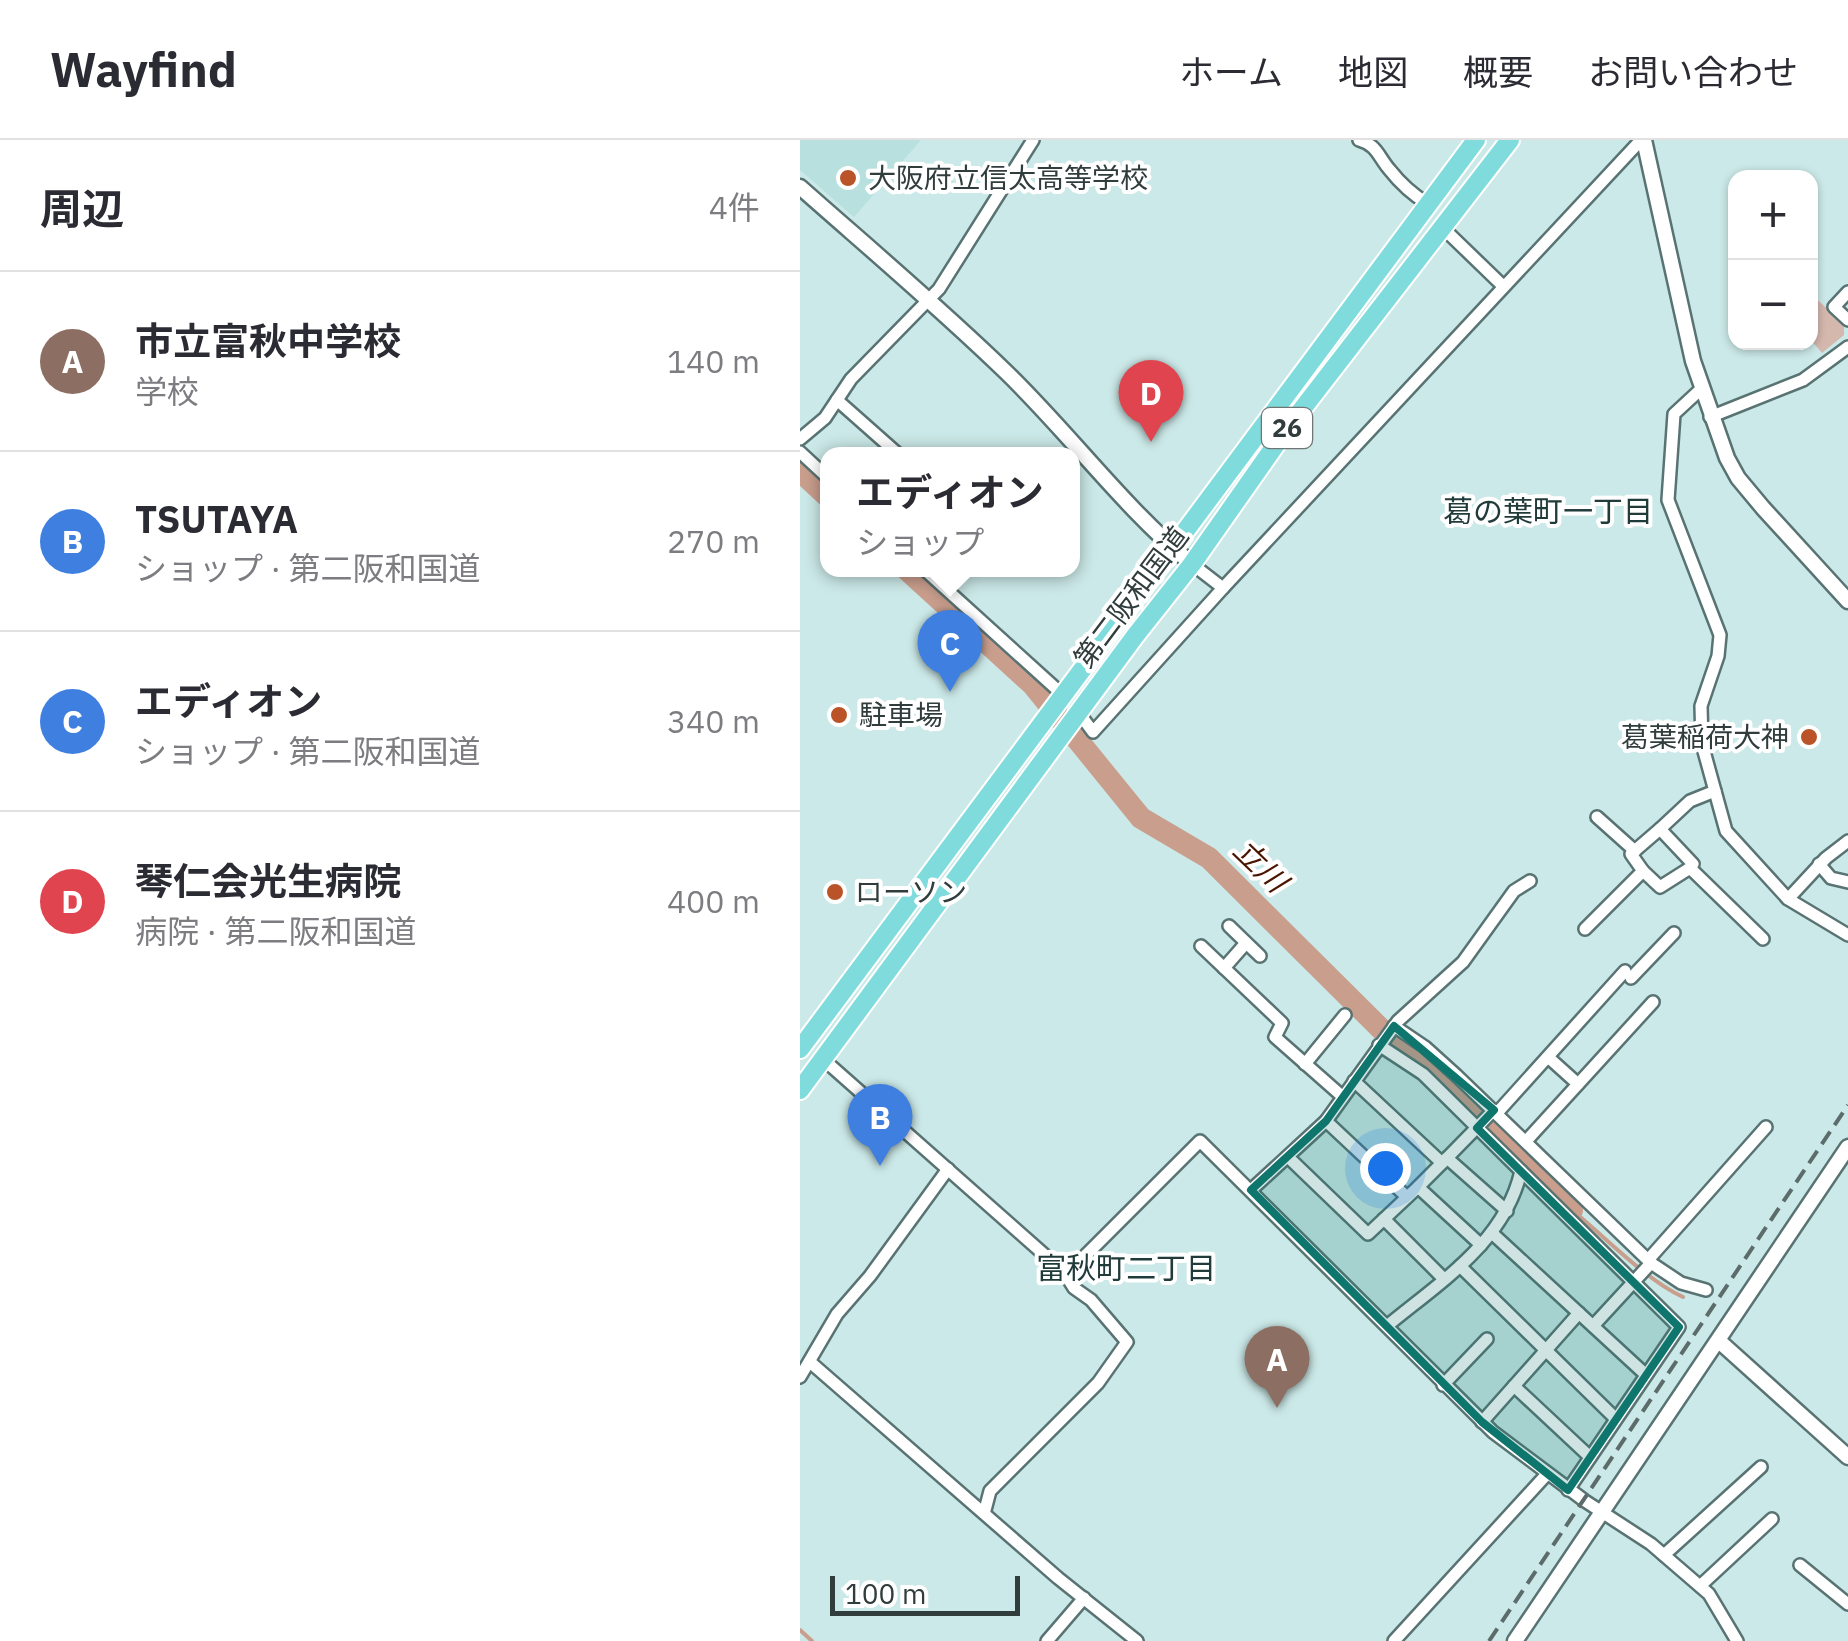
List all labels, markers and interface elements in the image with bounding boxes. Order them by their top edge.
text: Wayfind [50,38,237,100]
text: ホーム [1179,49,1283,95]
text: 地図 [1338,49,1408,95]
text: 概要 [1463,49,1533,95]
text: お問い合わせ [1588,49,1798,95]
place label: 大阪府立信太高等学校 [868,159,1148,196]
marker: 大阪府立信太高等学校 [837,167,859,189]
map controls [1728,170,1818,350]
button: + [1728,170,1818,260]
text: 周辺 [40,181,124,236]
text: 4件 [709,186,760,228]
button: − [1728,260,1818,350]
text: 市立富秋中学校 [135,316,401,365]
text: A [62,340,83,382]
text: 140 m [667,340,760,382]
pin: D [1118,360,1184,442]
text: 学校 [135,370,199,412]
road number: 26 [1262,408,1312,448]
popup [820,447,1080,577]
text: エディオン [856,467,1044,516]
district label: 葛の葉町一丁目 [1443,491,1653,530]
text: TSUTAYA [135,494,298,543]
street label: 第二阪和国道 [1065,518,1196,675]
text: B [62,520,83,562]
text: 270 m [667,520,760,562]
text: ショップ [856,521,984,563]
text: ショップ · 第二阪和国道 [135,547,481,589]
pin: C [918,610,982,692]
text: エディオン [135,676,322,725]
place label: 駐車場 [859,696,943,733]
text: C [62,700,83,742]
text: 340 m [667,700,760,742]
marker: 駐車場 [828,704,850,726]
place label: 葛葉稲荷大神 [1621,718,1789,755]
marker: 葛葉稲荷大神 [1798,726,1820,748]
text: ショップ · 第二阪和国道 [135,730,481,772]
water label: 立川 [1226,830,1298,902]
text: 琴仁会光生病院 [135,856,401,905]
place label: ローソン [855,873,967,910]
text: D [61,880,84,922]
text: 400 m [667,880,760,922]
marker: ローソン [824,881,846,903]
text: 病院 · 第二阪和国道 [135,910,417,952]
pin: B [848,1084,912,1166]
your location [1360,1143,1411,1194]
district label: 富秋町二丁目 [1036,1248,1216,1287]
pin: A [1244,1326,1310,1408]
scale bar [830,1571,1020,1616]
text: 100 m [845,1575,926,1612]

